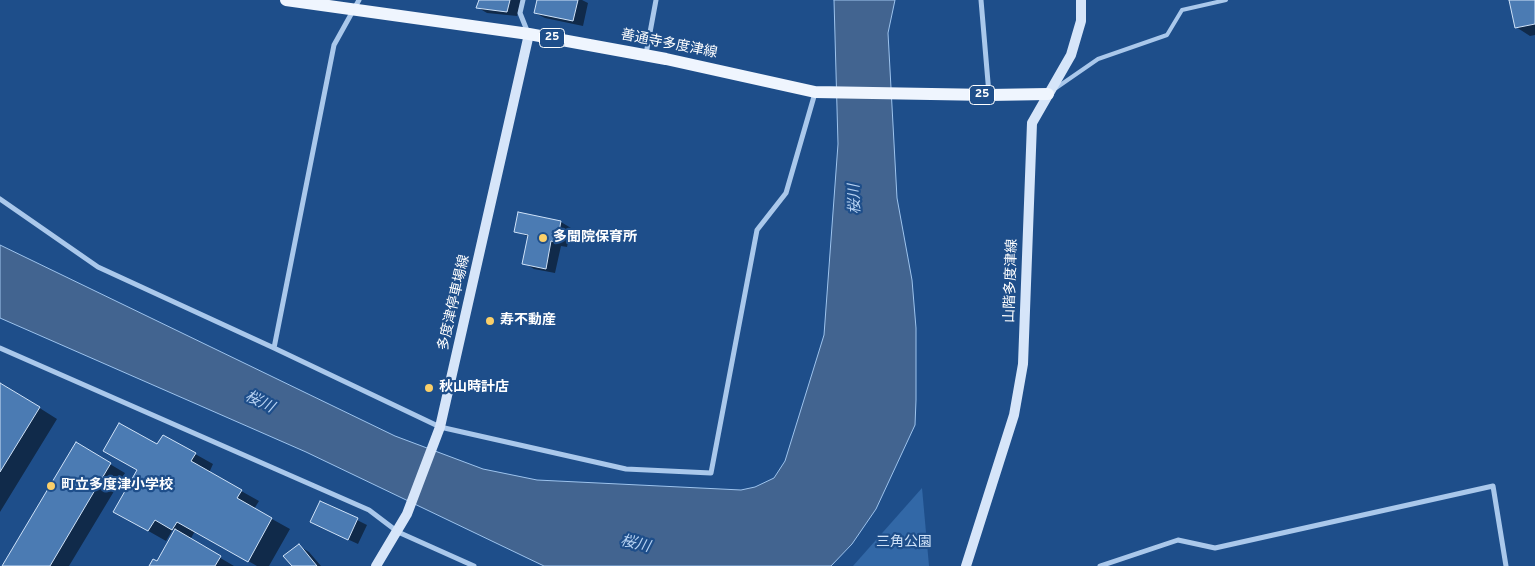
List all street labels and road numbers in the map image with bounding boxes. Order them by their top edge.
street label: 善通寺多度津線 [619,27,719,63]
road number: 25 [540,28,564,48]
road number: 25 [970,86,994,104]
street label: 山階多度津線 [1002,239,1022,323]
street label: 多度津停車場線 [436,253,474,353]

